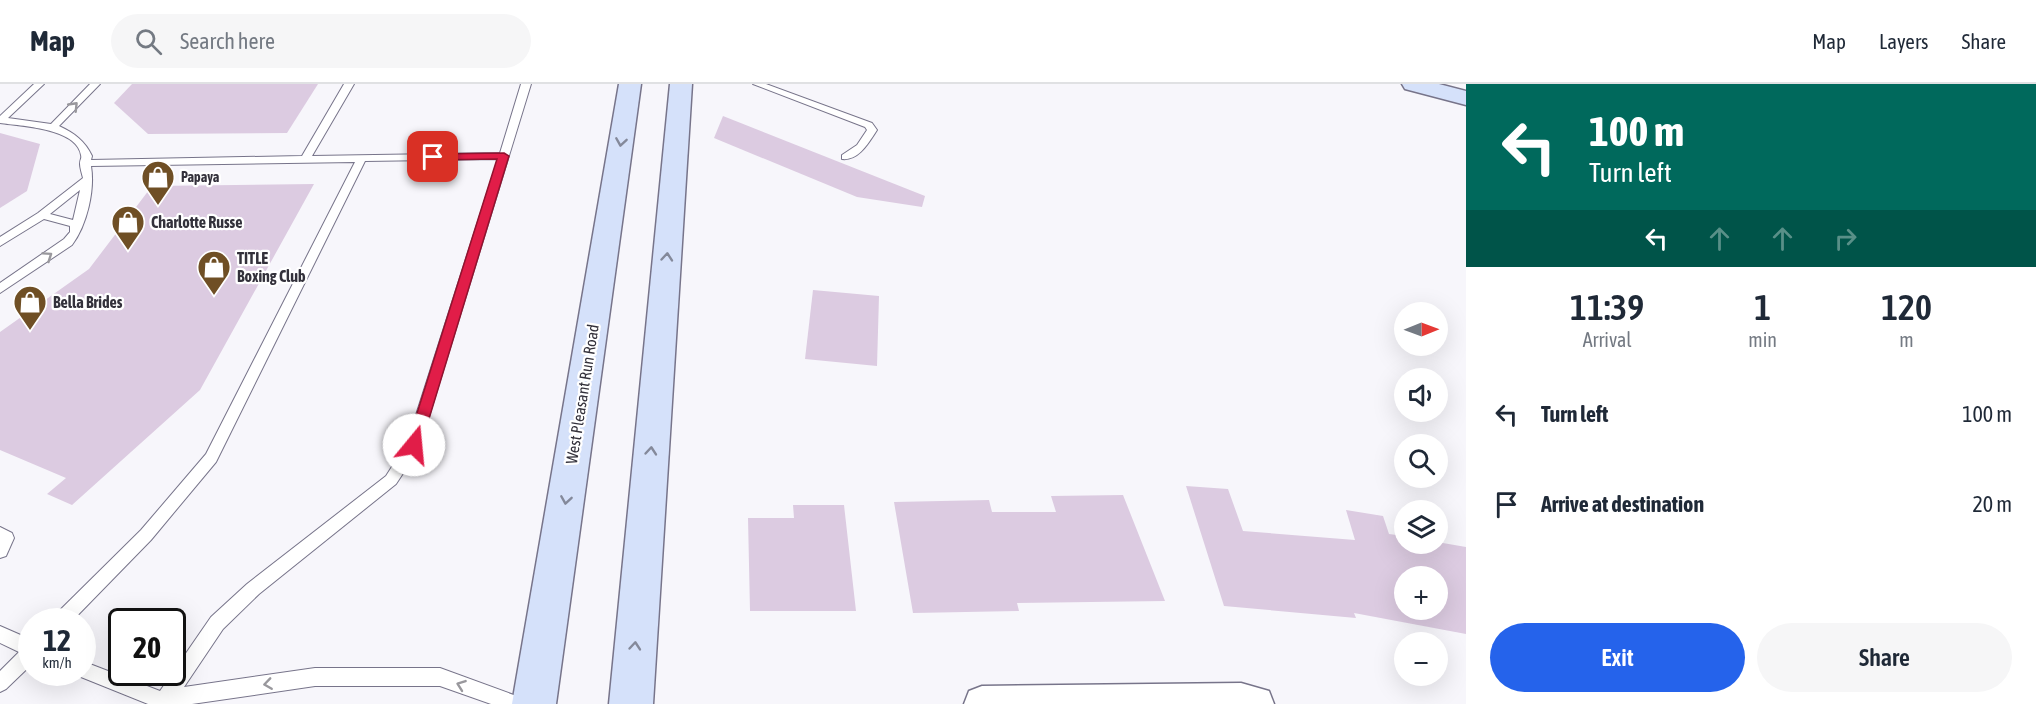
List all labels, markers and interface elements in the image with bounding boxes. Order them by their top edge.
search box [111,14,531,68]
text: Map [30,25,75,57]
icon: search [132,25,165,58]
text: Search here [180,28,275,54]
text: Map [1812,29,1846,53]
text: Layers [1879,29,1929,53]
text: Share [1962,29,2006,53]
one-way arrow [67,102,78,112]
text: 100 m [1589,107,1684,155]
icon: left [1490,108,1568,186]
pin [407,131,458,182]
one-way arrow [616,137,628,146]
icon: arrive [416,140,449,173]
text: Turn left [1589,157,1672,188]
shop icon: Papaya [140,159,176,206]
place label: Papaya [181,169,220,185]
shop icon: Charlotte Russe [110,204,146,251]
place label: Charlotte Russe [151,213,243,231]
icon: left [1640,222,1673,255]
icon: ahead [1703,222,1736,255]
icon: ahead [1766,222,1799,255]
icon: right [1829,222,1862,255]
shop icon: TITLE Boxing Club [196,249,232,296]
place label: TITLE Boxing Club [237,249,306,285]
one-way arrow [42,252,53,263]
one-way arrow [660,252,673,262]
shop icon: Bella Brides [12,284,48,331]
text: 11:39 [1570,286,1644,328]
text: 1 [1754,286,1771,328]
text: 120 [1881,286,1932,328]
place label: Bella Brides [53,293,123,311]
north arrow [1394,302,1448,356]
map controls [1394,302,1448,686]
street label: West Pleasant Run Road [562,323,602,465]
text: Arrival [1583,328,1632,351]
text: min [1748,328,1777,351]
text: m [1899,328,1914,351]
button: sound [1394,368,1448,422]
icon: left [1490,398,1523,431]
text: Turn left [1541,401,1608,427]
text: 100 m [1962,401,2012,427]
position arrow [382,413,446,477]
button: search [1394,434,1448,488]
one-way arrow [644,447,657,456]
icon: arrive [1490,488,1523,521]
text: Arrive at destination [1541,491,1704,517]
text: 20 m [1972,491,2012,517]
one-way arrow [560,496,572,505]
button: layers [1394,500,1448,554]
button: + [1394,566,1448,620]
speed limit sign: 20 [108,608,186,686]
text: 12 [43,623,71,657]
button: Exit [1490,623,1745,692]
button: Share [1757,623,2012,692]
button: − [1394,632,1448,686]
one-way arrow [628,641,641,650]
text: km/h [42,654,72,671]
one-way arrow [264,678,273,690]
one-way arrow [456,679,467,692]

